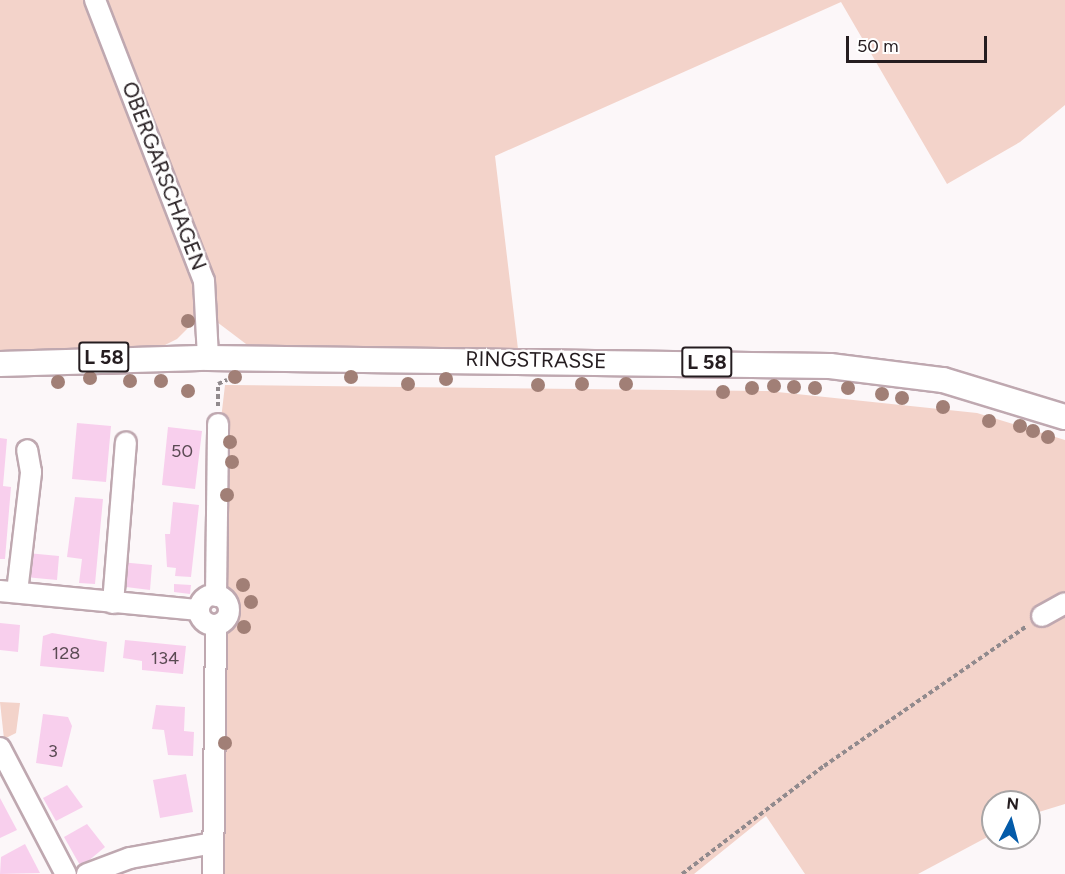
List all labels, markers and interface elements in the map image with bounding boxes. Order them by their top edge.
scale bar [849,24,990,62]
text: 50 m [857,35,899,57]
street label: OBERGARSCHAGEN [116,78,212,274]
road number: L 58 [77,340,131,374]
road number: L 58 [680,345,734,379]
street label: RINGSTRASSE [465,346,607,374]
house number: 50 [171,440,193,462]
house number: 128 [52,642,80,664]
house number: 134 [151,647,179,669]
house number: 3 [48,740,58,762]
north arrow [981,790,1041,850]
text: N [1006,793,1020,814]

